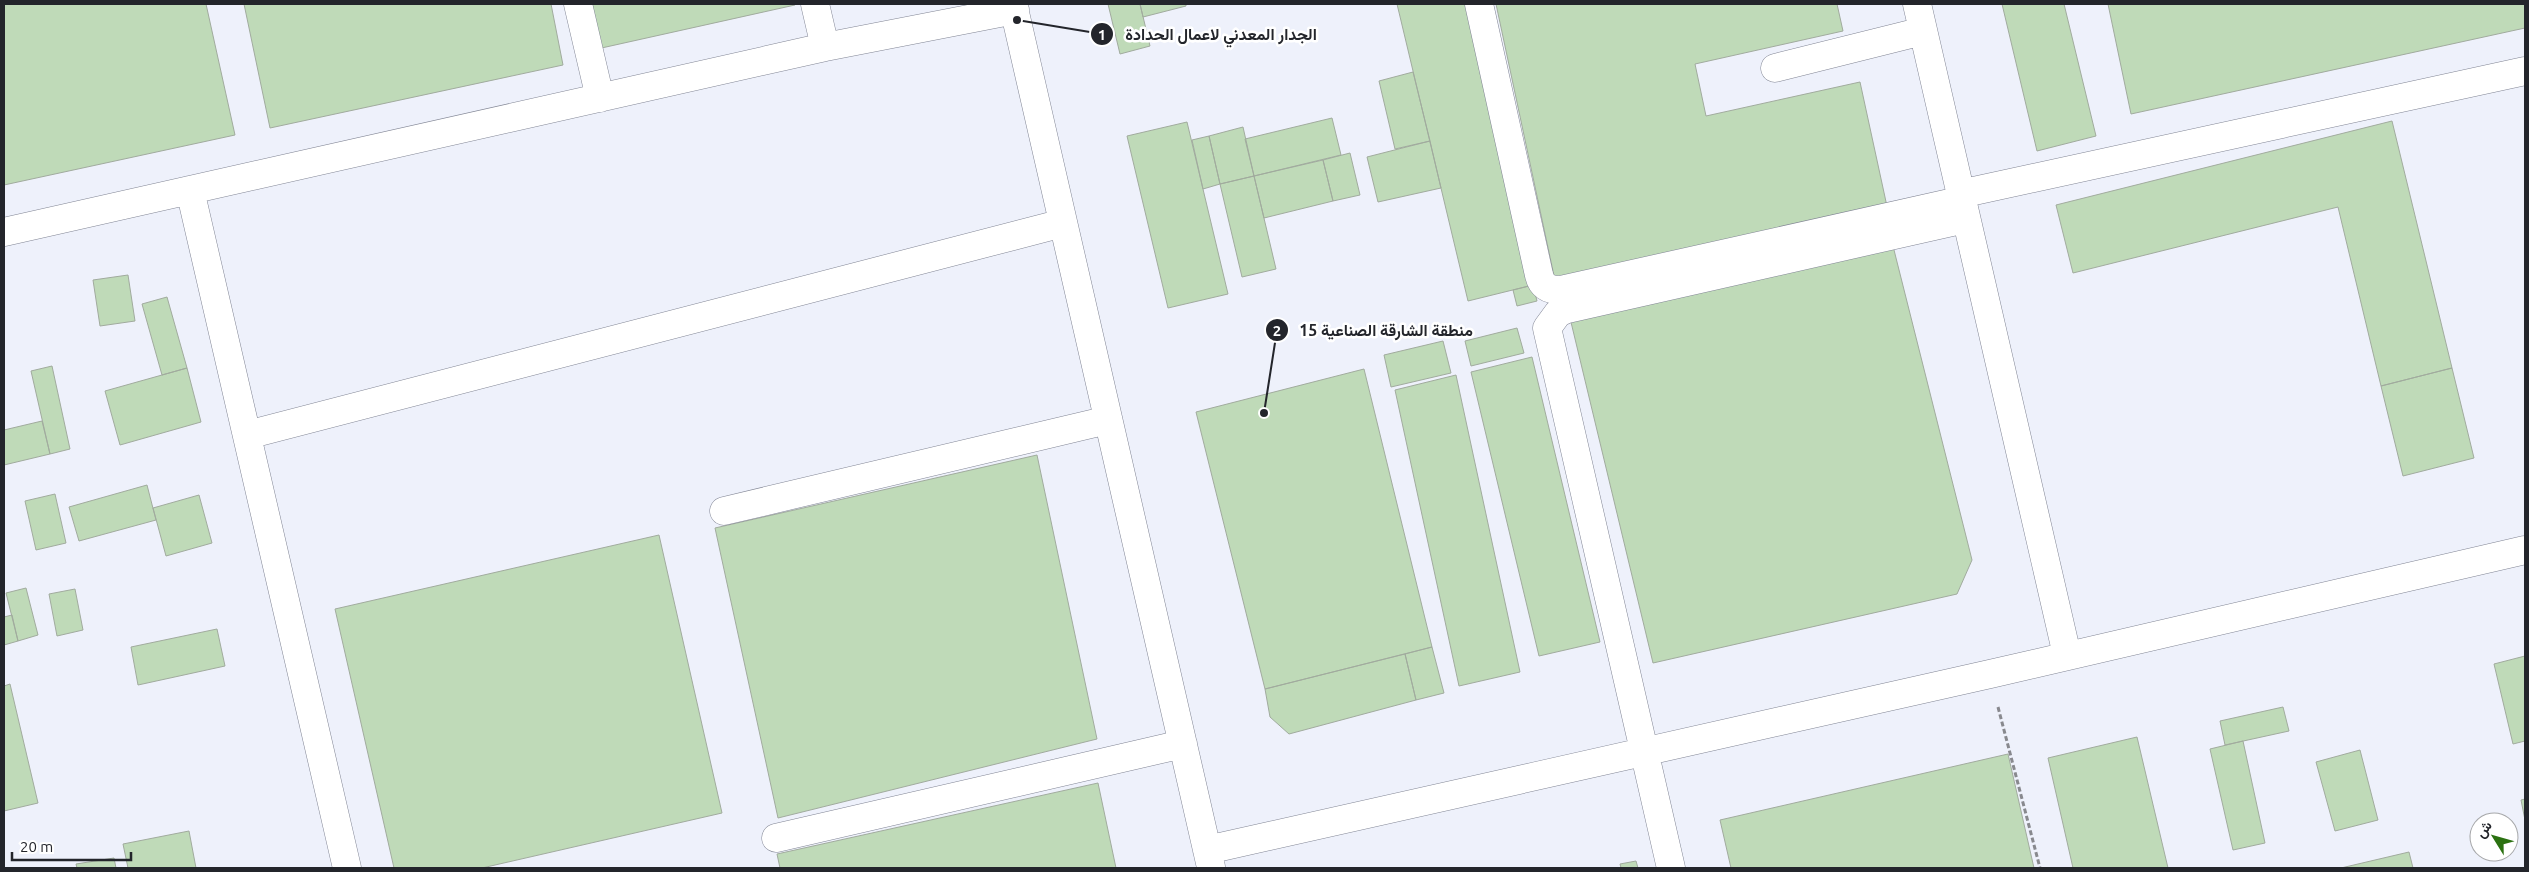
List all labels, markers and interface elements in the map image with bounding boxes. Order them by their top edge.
callout: الجدار المعدني لاعمال الحدادة [1090,19,1327,50]
text: الجدار المعدني لاعمال الحدادة [1125,25,1317,48]
text: 1 [1098,26,1106,43]
callout: منطقة الشارقة الصناعية 15 [1264,315,1483,346]
text: منطقة الشارقة الصناعية 15 [1299,321,1473,341]
text: 2 [1273,322,1281,339]
north arrow [2469,812,2519,862]
text: ش [2472,818,2496,841]
scale bar [12,830,131,862]
text: 20 m [20,838,53,855]

